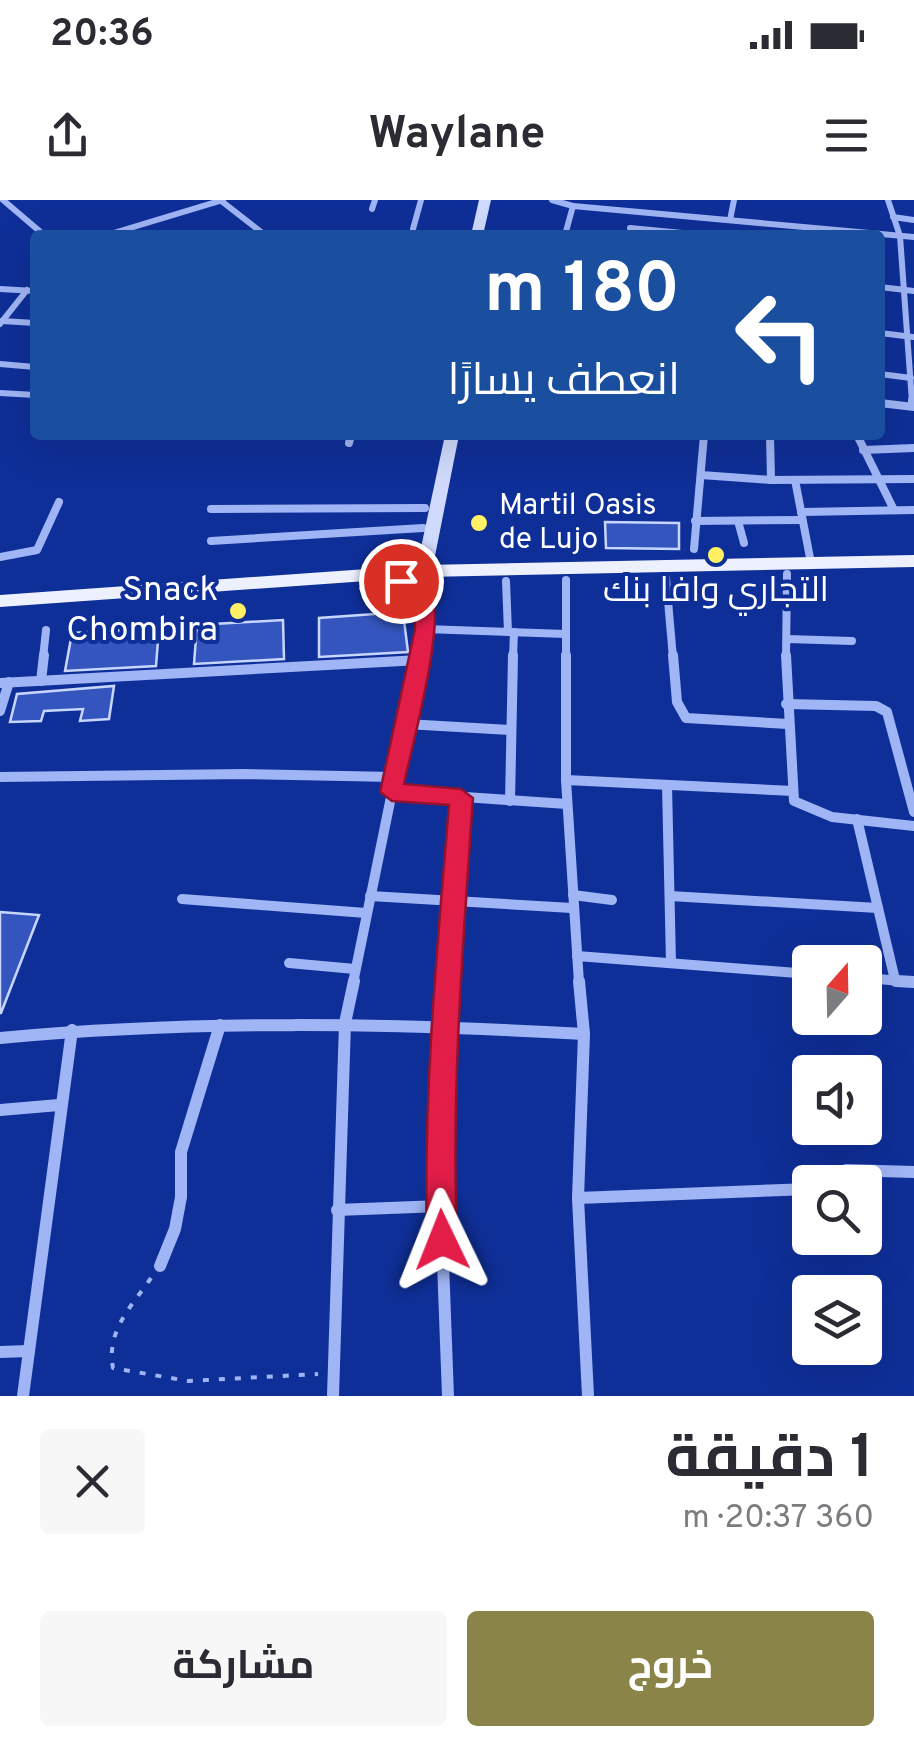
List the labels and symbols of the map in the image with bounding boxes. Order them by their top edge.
place label: Martil Oasis de Lujo [499,488,657,559]
marker: Martil Oasis de Lujo [468,512,490,534]
pin [359,539,444,624]
marker: التجاري وافا بنك [705,544,727,566]
place label: Snack Chombira [66,569,218,653]
place label: التجاري وافا بنك [603,570,829,616]
marker: Snack Chombira [227,600,249,622]
north arrow [792,945,882,1035]
position arrow [390,1188,494,1292]

